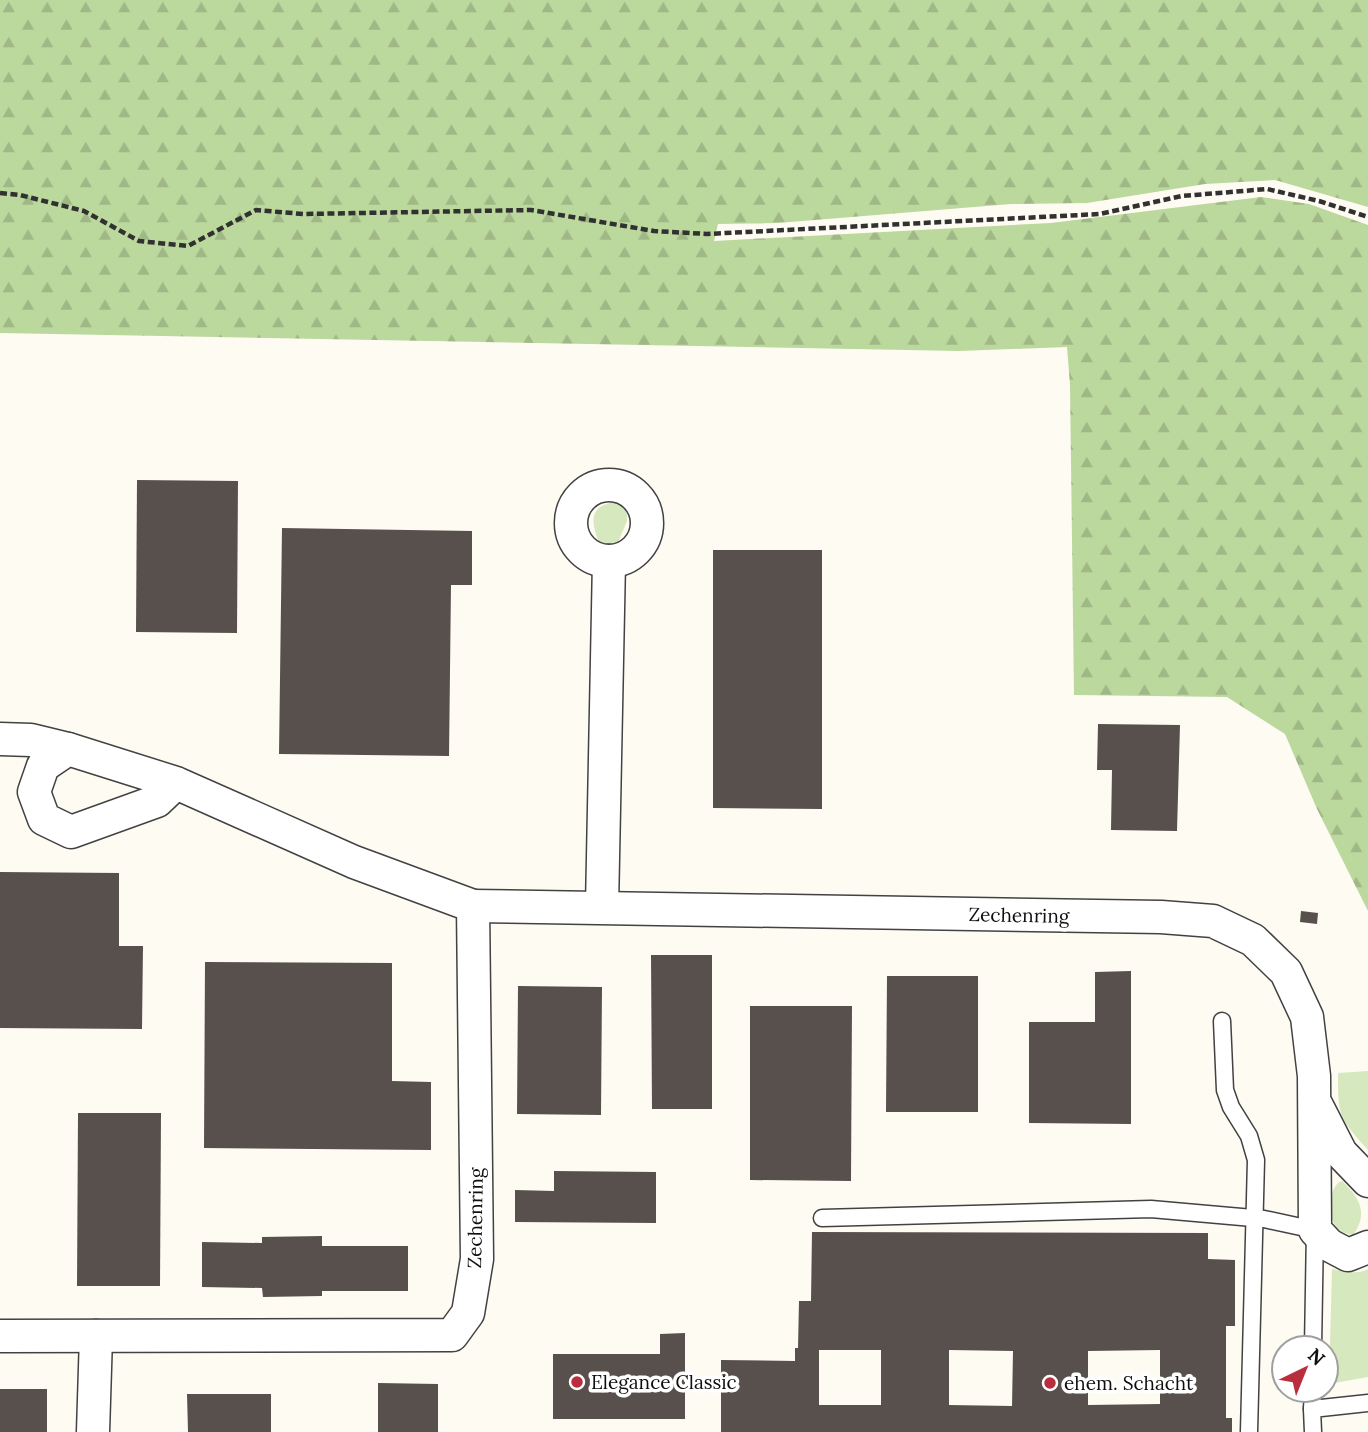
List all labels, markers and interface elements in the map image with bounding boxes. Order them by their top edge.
street label: Zechenring [968,902,1070,928]
street label: Zechenring [462,1167,488,1269]
north arrow [1270,1334,1340,1404]
text: N [1303,1343,1330,1371]
place label: Elegance Classic [591,1370,737,1394]
place label: ehem. Schacht [1064,1371,1194,1395]
marker: Elegance Classic [569,1374,585,1390]
marker: ehem. Schacht [1042,1375,1058,1391]

